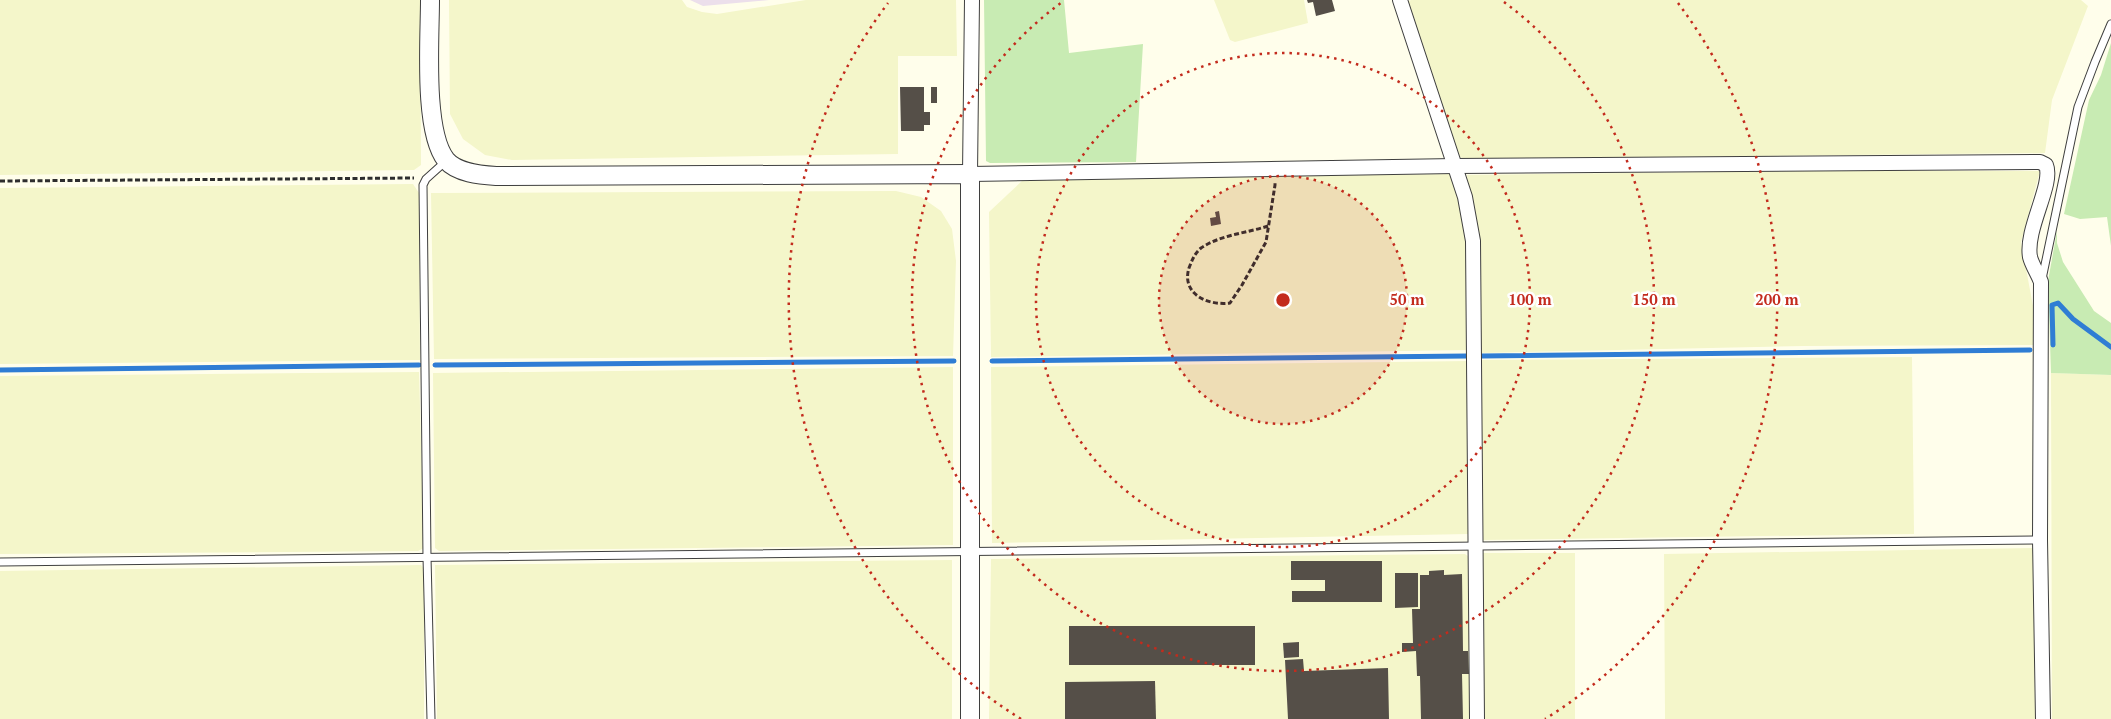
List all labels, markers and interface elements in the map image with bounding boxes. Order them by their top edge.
text: 50 m [1390,289,1425,309]
text: 100 m [1508,289,1552,309]
text: 150 m [1632,289,1676,309]
text: 200 m [1755,289,1799,309]
centre of rings [1274,291,1292,309]

